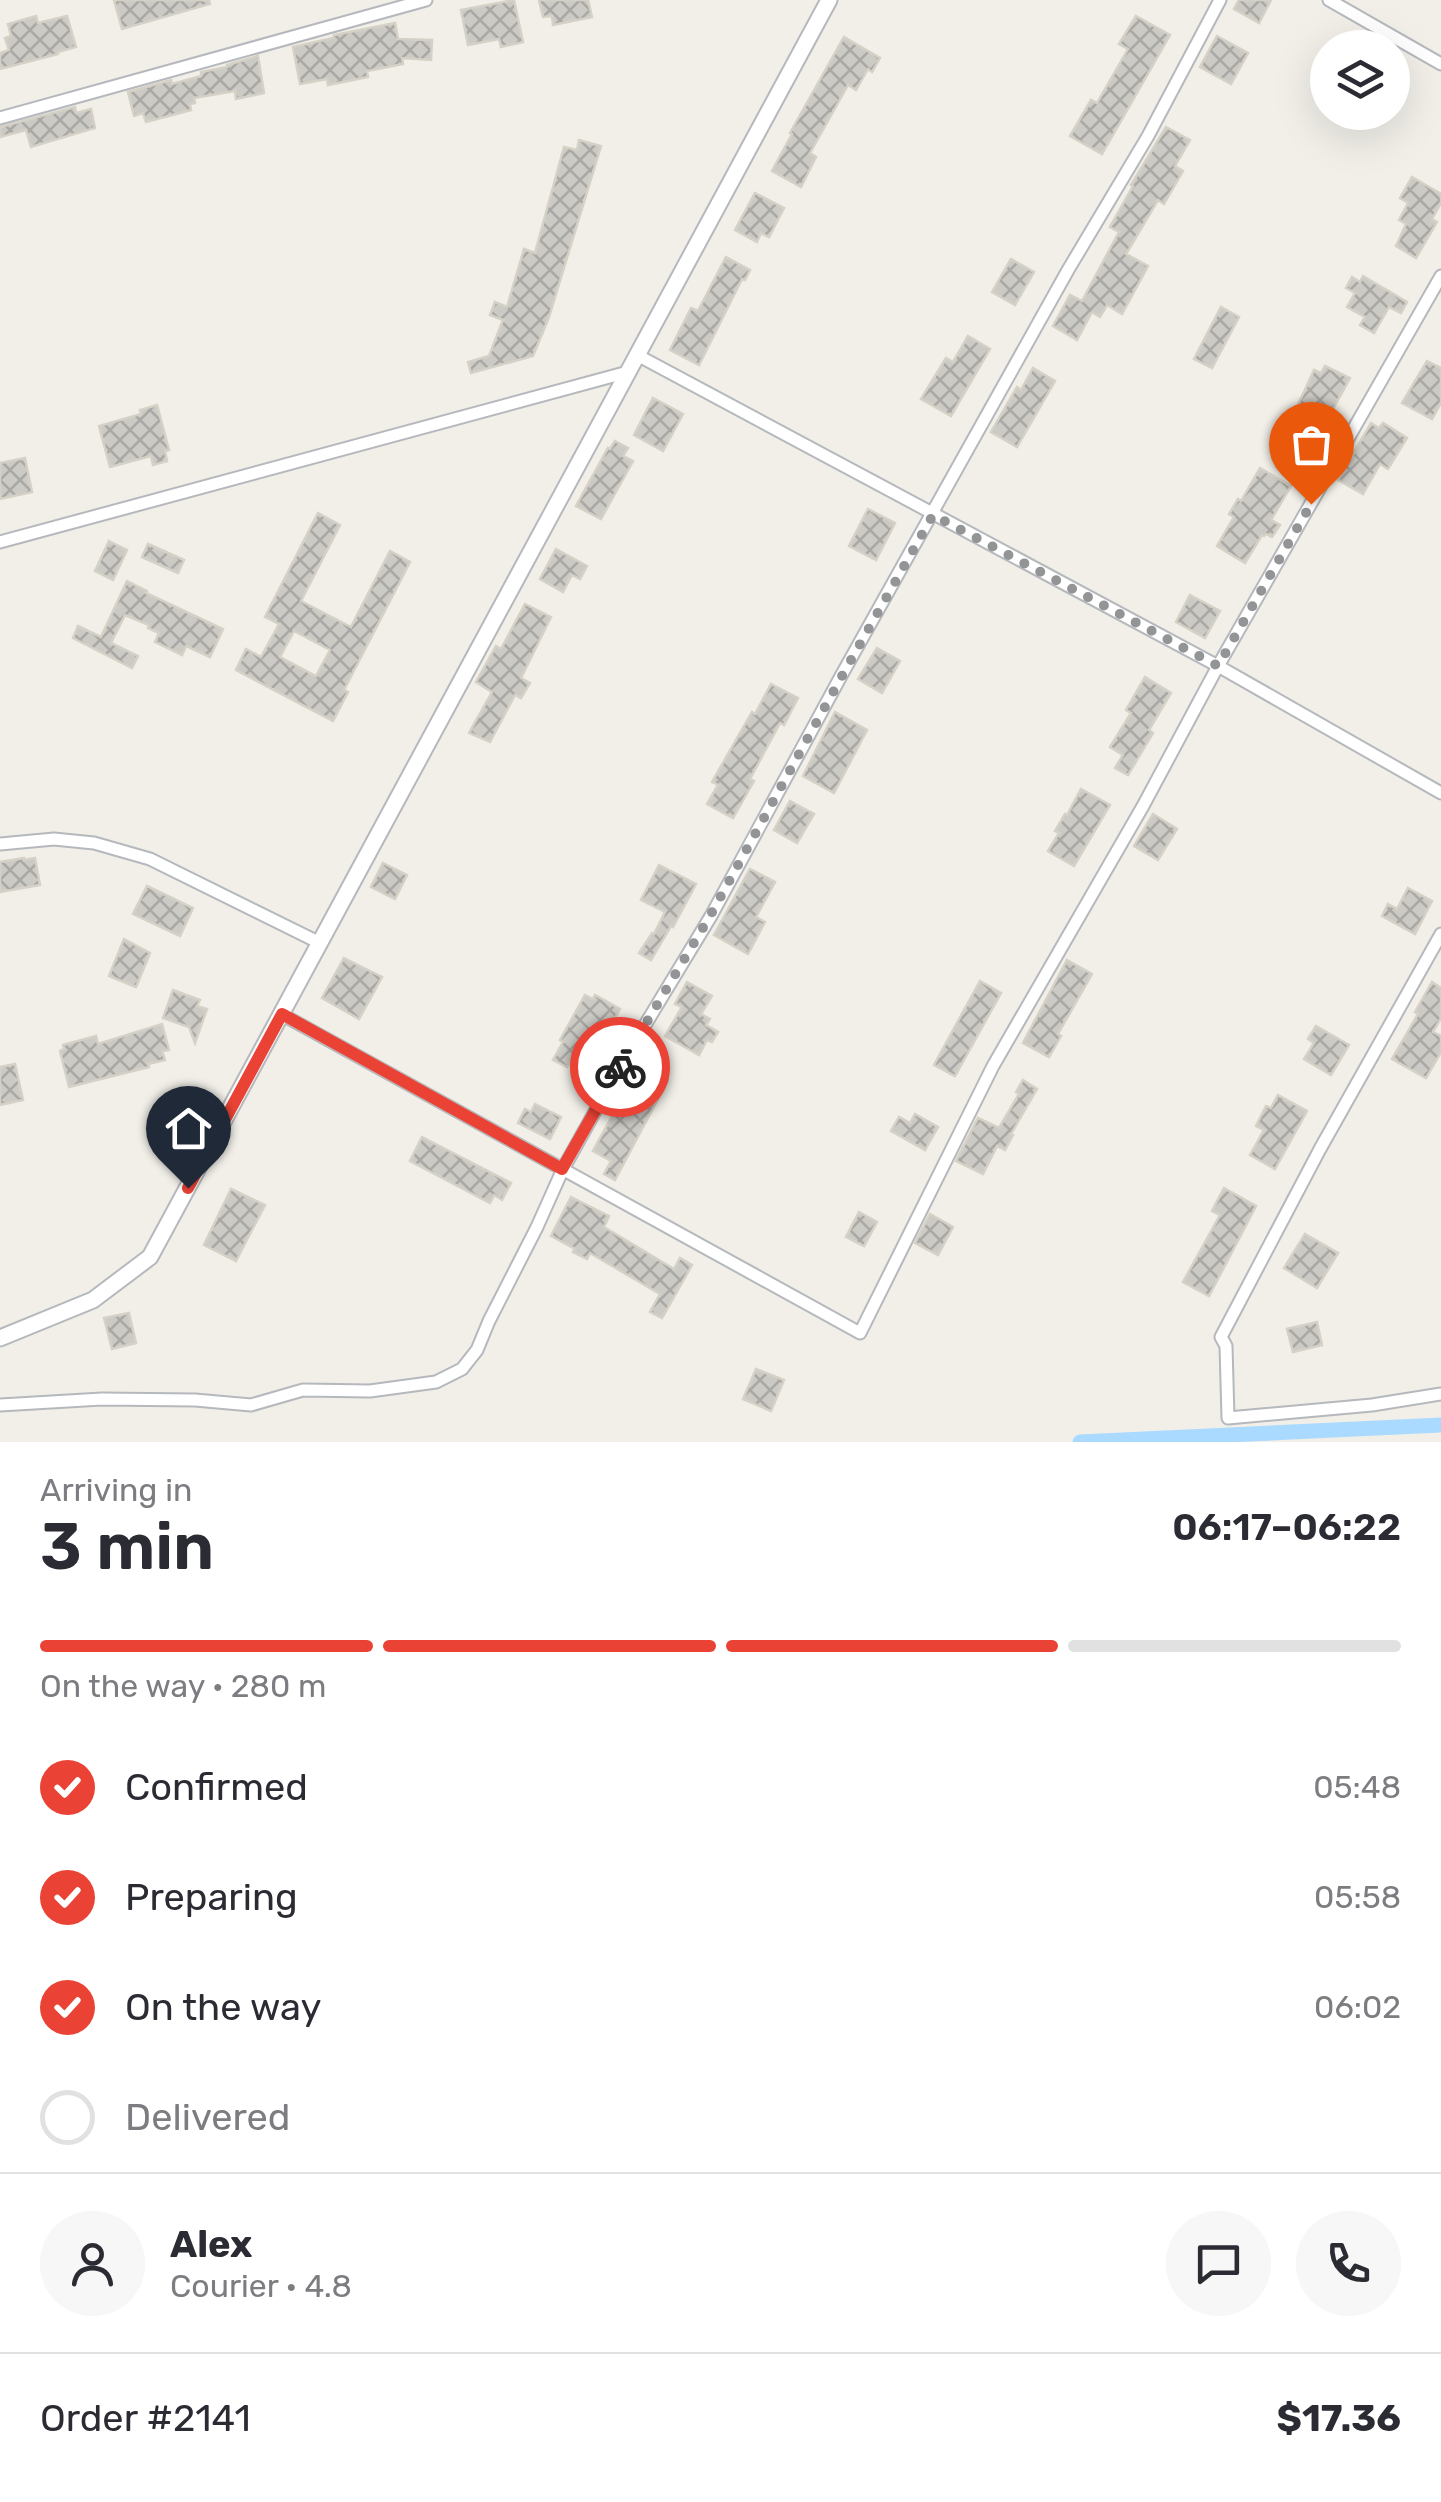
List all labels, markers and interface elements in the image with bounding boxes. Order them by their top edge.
map controls [1310,30,1410,130]
button: layers [1310,30,1410,130]
pin [1269,402,1354,505]
icon: bag [1284,417,1339,472]
courier [570,1017,670,1117]
icon: bike [593,1040,648,1095]
pin [146,1086,231,1189]
icon: home [161,1101,216,1156]
text: Arriving in [40,1471,192,1509]
text: 06:17–06:22 [1172,1504,1401,1550]
text: 3 min [40,1508,214,1585]
text: On the way · 280 m [40,1667,327,1705]
icon: check [40,1760,95,1815]
text: Confirmed [125,1764,308,1810]
text: 05:48 [1313,1768,1401,1806]
icon: check [40,1870,95,1925]
text: Preparing [125,1874,298,1920]
text: 05:58 [1314,1878,1401,1916]
icon: check [40,1980,95,2035]
text: On the way [125,1984,321,2030]
text: 06:02 [1314,1988,1401,2026]
text: Delivered [125,2094,290,2140]
button: person [40,2211,145,2316]
button: chat [1166,2211,1271,2316]
button: phone [1296,2211,1401,2316]
text: Alex [170,2221,252,2267]
text: Courier · 4.8 [170,2267,352,2305]
text: Order #2141 [40,2395,251,2441]
text: $17.36 [1277,2395,1401,2441]

